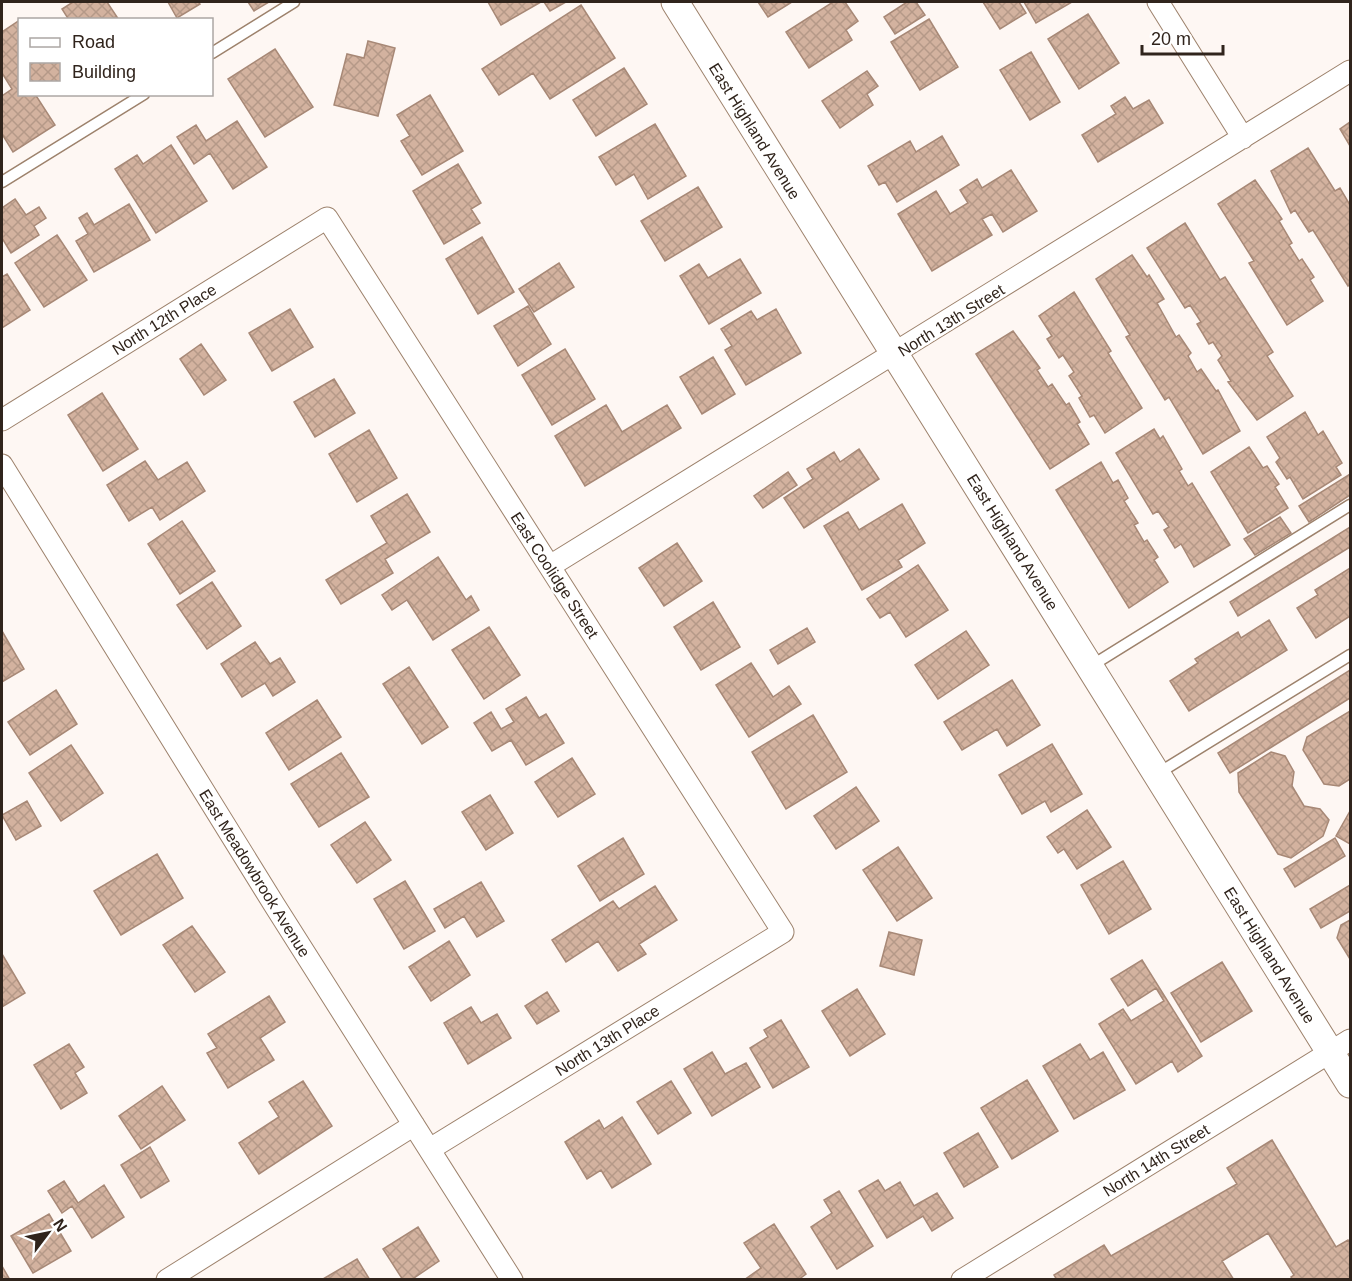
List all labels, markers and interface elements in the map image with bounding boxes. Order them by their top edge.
legend [18,18,213,96]
scale bar [1142,18,1223,56]
text: 20 m [1151,29,1191,49]
text: Road [72,32,115,52]
street label: East Highland Avenue [706,60,803,202]
text: Building [72,62,136,82]
street label: North 12th Place [109,281,219,358]
street label: North 13th Street [895,281,1008,360]
street label: East Highland Avenue [964,471,1061,613]
street label: East Coolidge Street [507,509,602,642]
street label: East Meadowbrook Avenue [196,786,313,960]
street label: East Highland Avenue [1221,884,1318,1026]
street label: North 13th Place [552,1002,662,1079]
street label: North 14th Street [1100,1121,1213,1200]
north arrow [18,1203,78,1263]
text: N [50,1216,71,1235]

